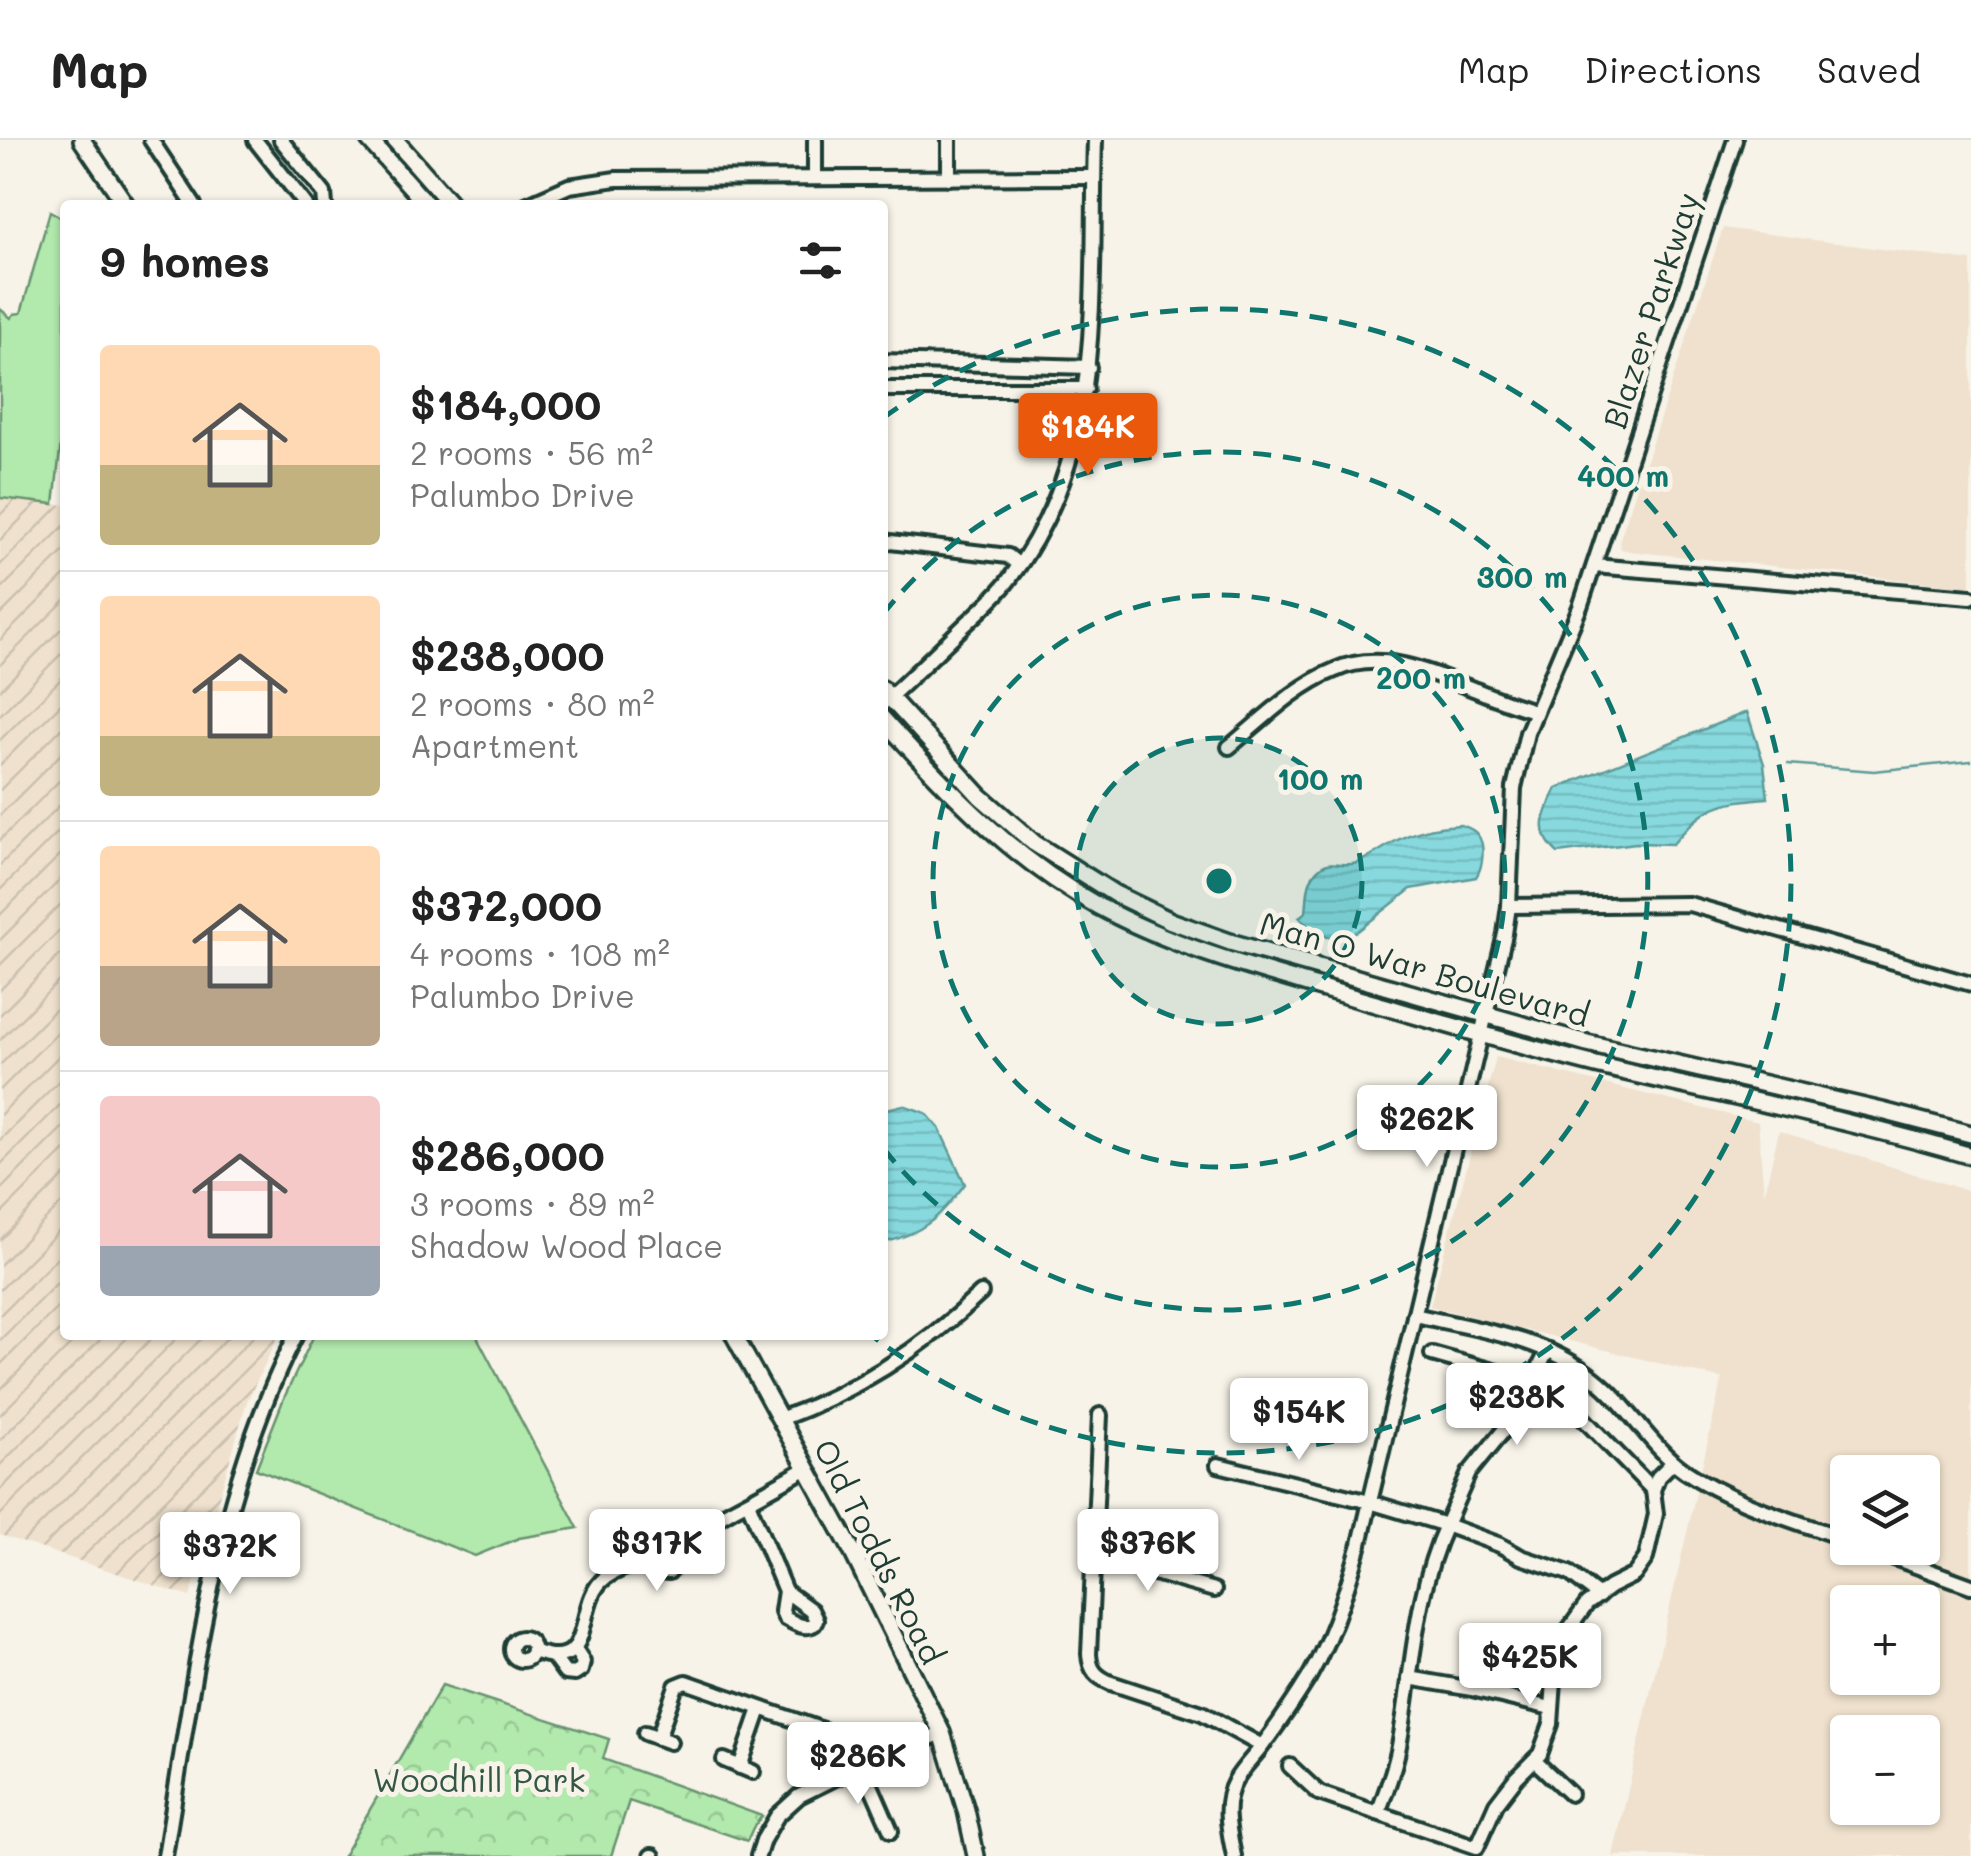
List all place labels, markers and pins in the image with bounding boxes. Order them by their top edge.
pin: $184K [1018,393,1158,478]
centre of rings [1201,863,1237,899]
pin: $262K [1357,1085,1497,1170]
pin: $238K [1447,1363,1587,1448]
pin: $154K [1229,1378,1369,1463]
pin: $317K [587,1509,727,1594]
pin: $376K [1078,1509,1218,1594]
pin: $372K [160,1512,300,1597]
pin: $425K [1460,1623,1600,1708]
pin: $286K [788,1722,928,1807]

